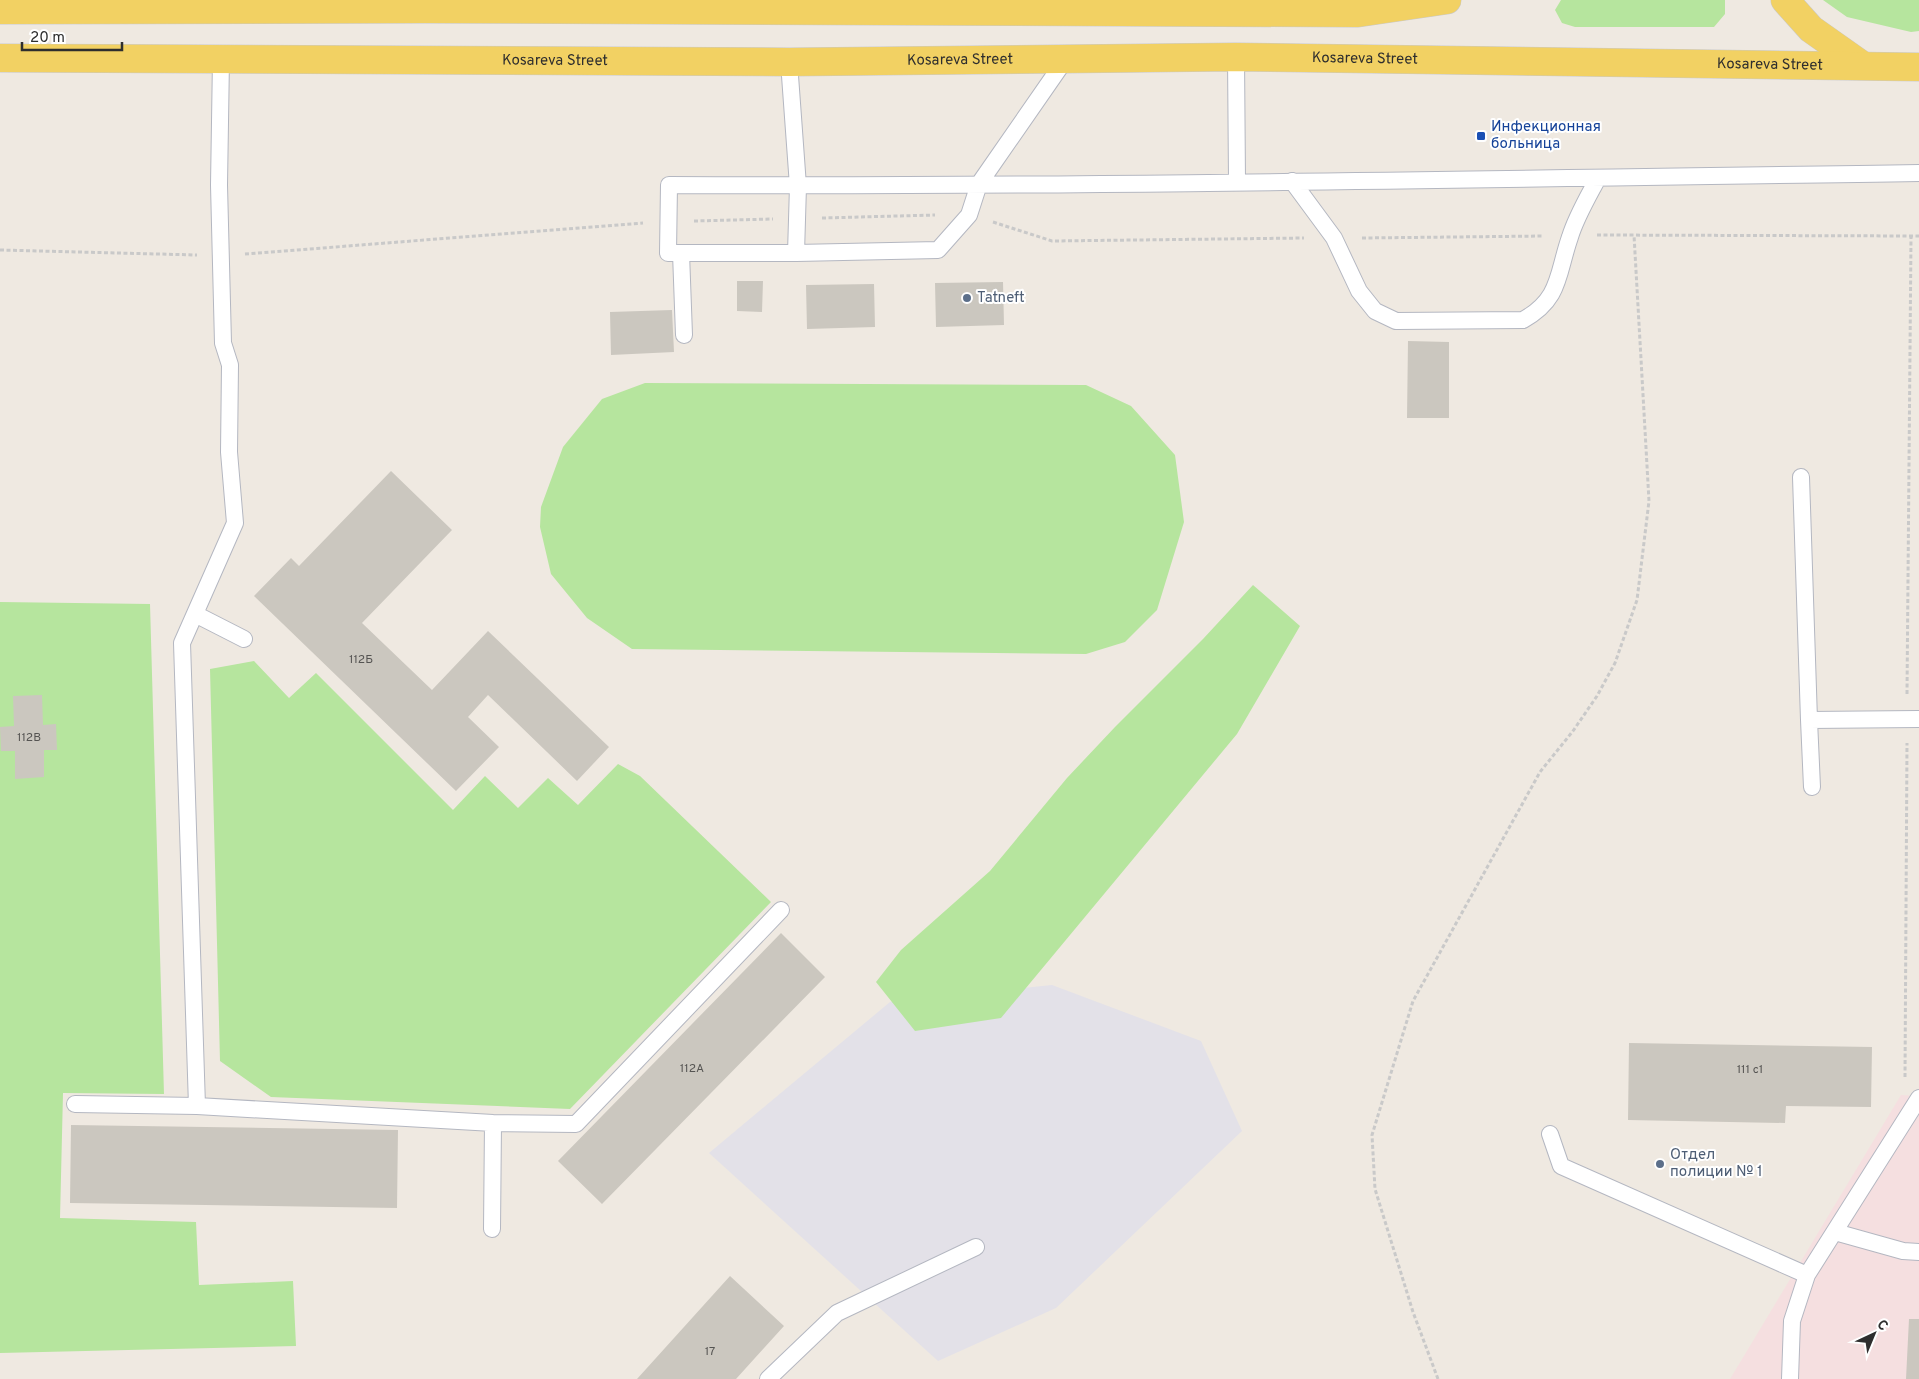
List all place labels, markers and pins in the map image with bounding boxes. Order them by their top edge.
place label: Инфекционная больница [1491,118,1601,154]
marker: Инфекционная больница [1475,130,1487,142]
place label: Tatneft [977,289,1025,308]
marker: Tatneft [961,292,973,304]
place label: Отдел полиции № 1 [1670,1146,1763,1182]
marker: Отдел полиции № 1 [1654,1158,1666,1170]

